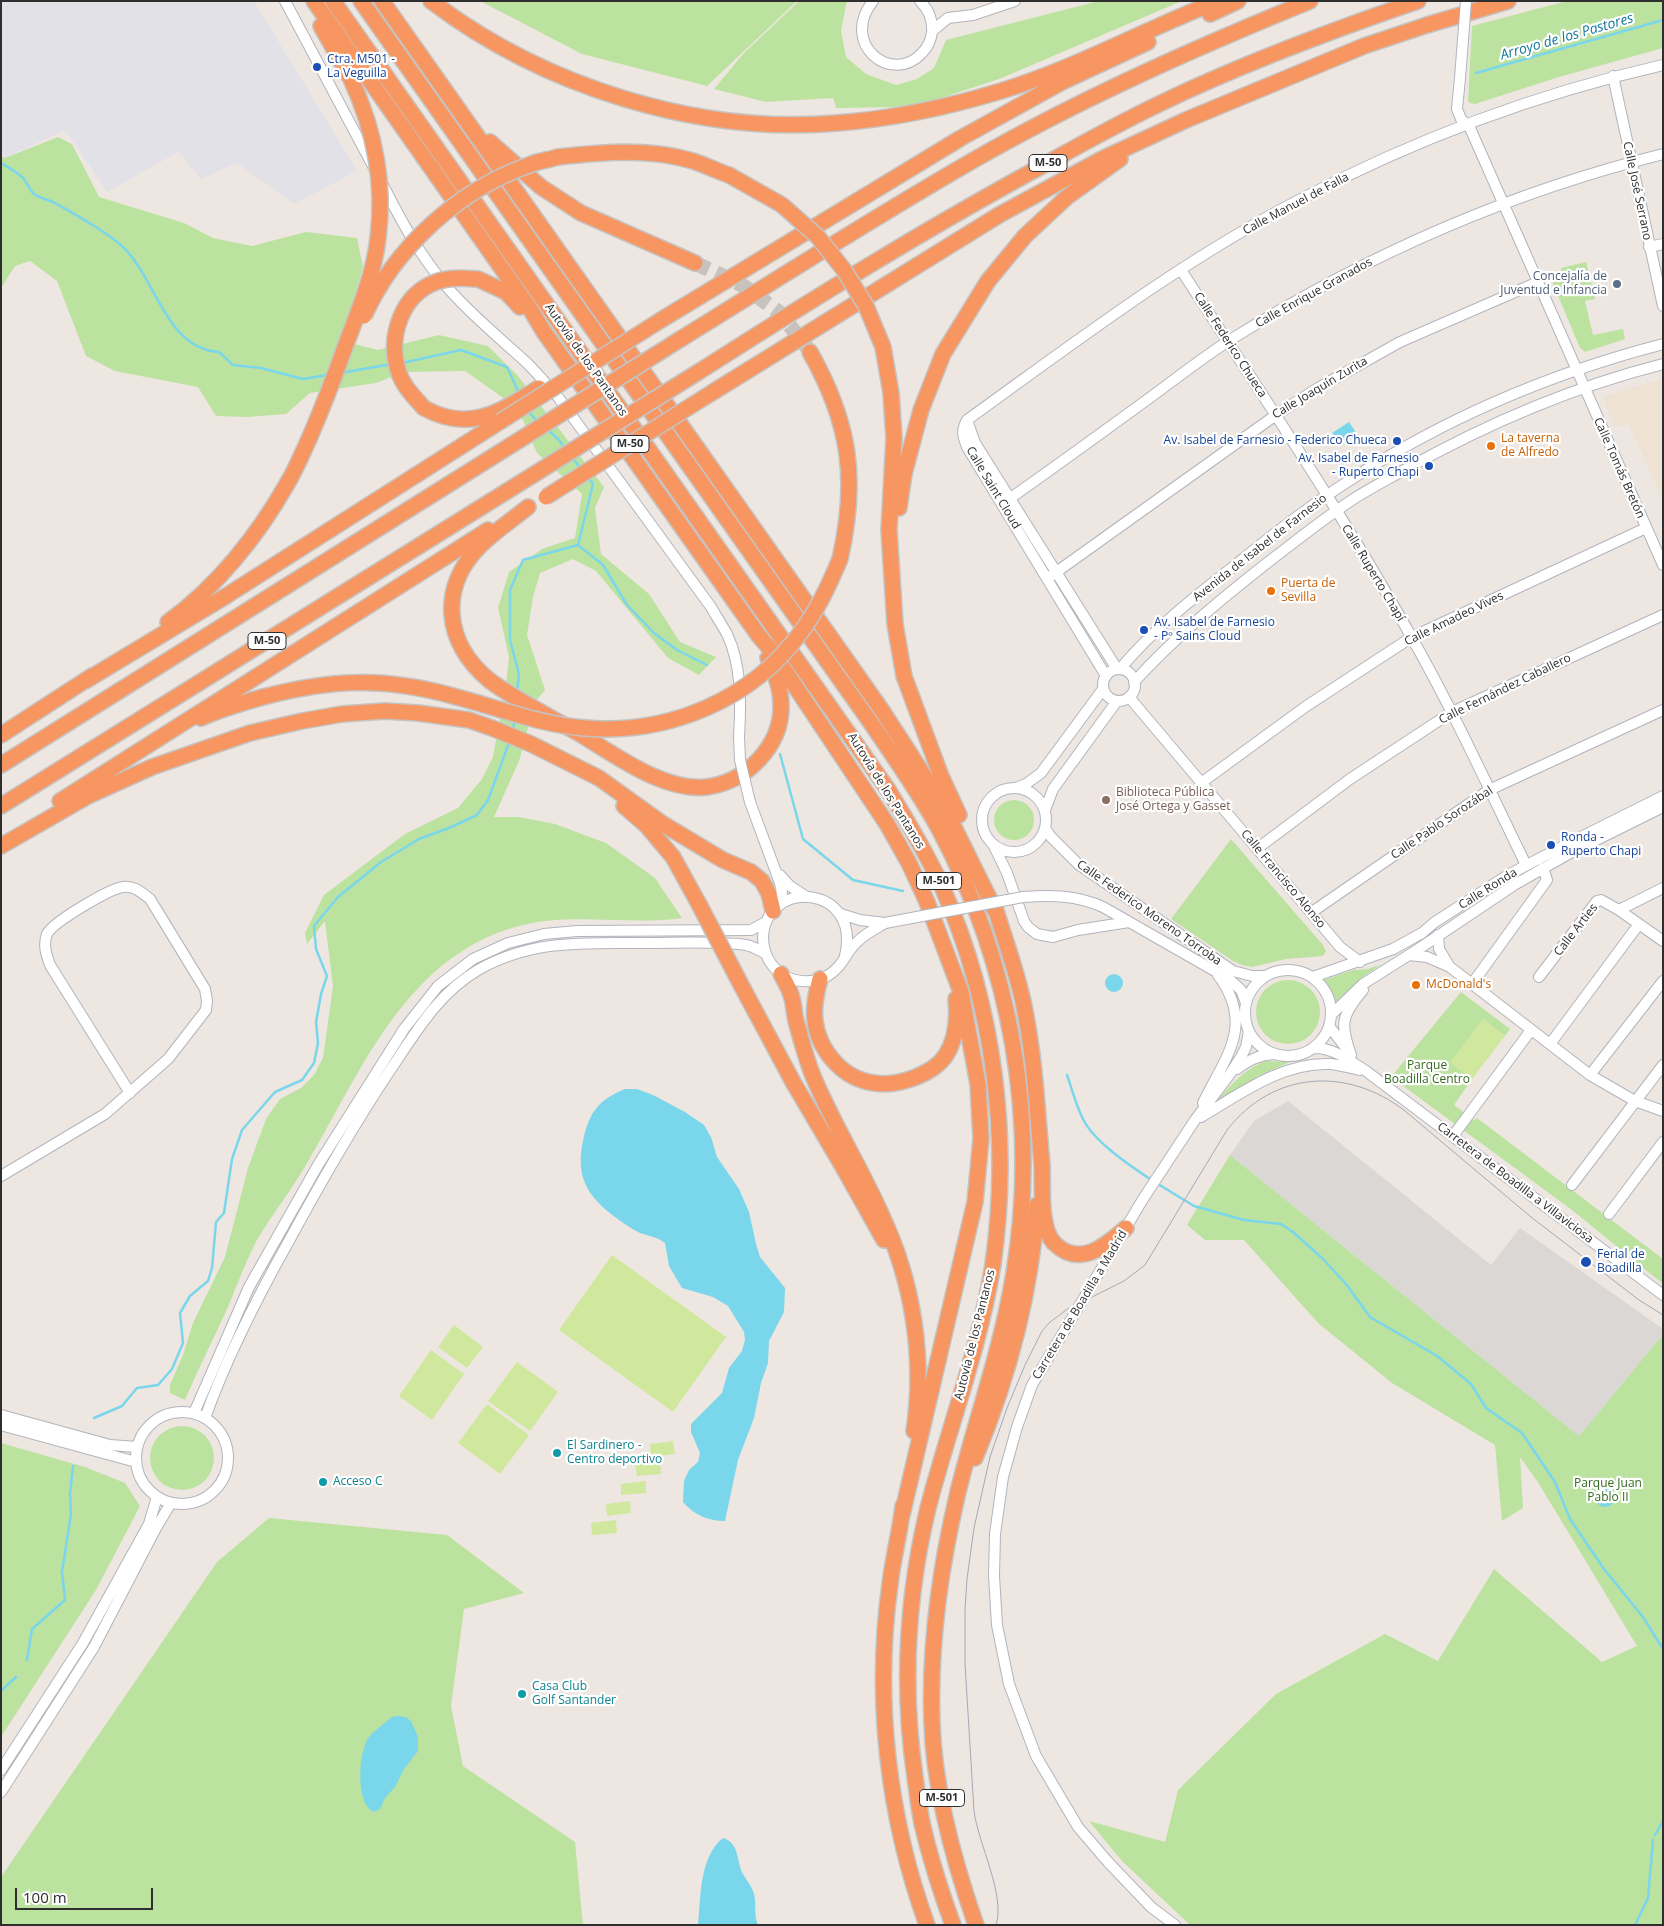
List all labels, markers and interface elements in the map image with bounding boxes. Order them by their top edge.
water label: Arroyo de los Pastores [1499,10,1635,64]
place label: Ctra. M501 - La Veguilla [327,53,395,81]
marker: Ctra. M501 - La Veguilla [311,61,323,73]
street label: Calle José Serrano [1620,140,1654,242]
road number: M-50 [1029,154,1067,172]
street label: Calle Manuel de Falla [1241,170,1351,238]
street label: Calle Enrique Granados [1253,255,1375,331]
place label: Concejalía de Juventud e Infancia [1500,270,1607,298]
marker: Concejalía de Juventud e Infancia [1611,278,1623,290]
street label: Calle Federico Chueca [1191,290,1269,400]
street label: Autovía de los Pantanos [542,301,630,419]
street label: Calle Joaquín Zurita [1270,354,1370,422]
street label: Calle Tomás Bretón [1590,415,1648,521]
place label: La taverna de Alfredo [1501,432,1560,460]
place label: Av. Isabel de Farnesio - Federico Chueca [1164,434,1387,448]
marker: Av. Isabel de Farnesio - Federico Chueca [1391,435,1403,447]
road number: M-50 [611,436,649,452]
marker: La taverna de Alfredo [1485,440,1497,452]
street label: Calle Saint Cloud [963,444,1023,532]
place label: Av. Isabel de Farnesio - Ruperto Chapi [1298,452,1419,480]
marker: Av. Isabel de Farnesio - Ruperto Chapi [1423,460,1435,472]
street label: Avenida de Isabel de Farnesio [1190,491,1330,605]
street label: Calle Ruperto Chapí [1338,522,1408,624]
place label: Puerta de Sevilla [1281,577,1335,605]
marker: Puerta de Sevilla [1265,585,1277,597]
street label: Calle Amadeo Vives [1402,589,1506,649]
place label: Av. Isabel de Farnesio - Pº Sains Cloud [1154,616,1275,644]
marker: Av. Isabel de Farnesio - Pº Sains Cloud [1138,624,1150,636]
road number: M-50 [248,632,286,649]
street label: Calle Fernández Caballero [1437,651,1573,727]
street label: Autovía de los Pantanos [844,730,928,852]
street label: Calle Pablo Sorozábal [1388,783,1496,863]
place label: Biblioteca Pública José Ortega y Gasset [1116,786,1231,814]
marker: Biblioteca Pública José Ortega y Gasset [1100,794,1112,806]
street label: Calle Francisco Alonso [1238,827,1328,931]
place label: Ronda - Ruperto Chapi [1561,831,1641,859]
marker: Ronda - Ruperto Chapi [1545,839,1557,851]
street label: Calle Federico Moreno Torroba [1074,857,1224,969]
street label: Calle Ronda [1456,865,1520,913]
road number: M-501 [916,872,962,889]
street label: Calle Arties [1551,901,1601,959]
place label: McDonald's [1426,978,1491,992]
marker: McDonald's [1410,979,1422,991]
park label: Parque Boadilla Centro [1384,1059,1470,1087]
street label: Carretera de Boadilla a Villaviciosa [1434,1120,1596,1246]
street label: Carretera de Boadilla a Madrid [1030,1228,1130,1382]
place label: Ferial de Boadilla [1597,1248,1645,1276]
marker: Ferial de Boadilla [1579,1255,1593,1269]
street label: Autovía de los Pantanos [952,1268,998,1402]
place label: El Sardinero - Centro deportivo [567,1439,662,1467]
marker: El Sardinero - Centro deportivo [551,1447,563,1459]
place label: Acceso C [333,1475,382,1489]
marker: Acceso C [317,1476,329,1488]
park label: Parque Juan Pablo II [1574,1477,1642,1505]
place label: Casa Club Golf Santander [532,1680,616,1708]
marker: Casa Club Golf Santander [516,1688,528,1700]
road number: M-501 [920,1790,964,1806]
scale bar [18,1878,155,1910]
text: 100 m [23,1887,67,1907]

